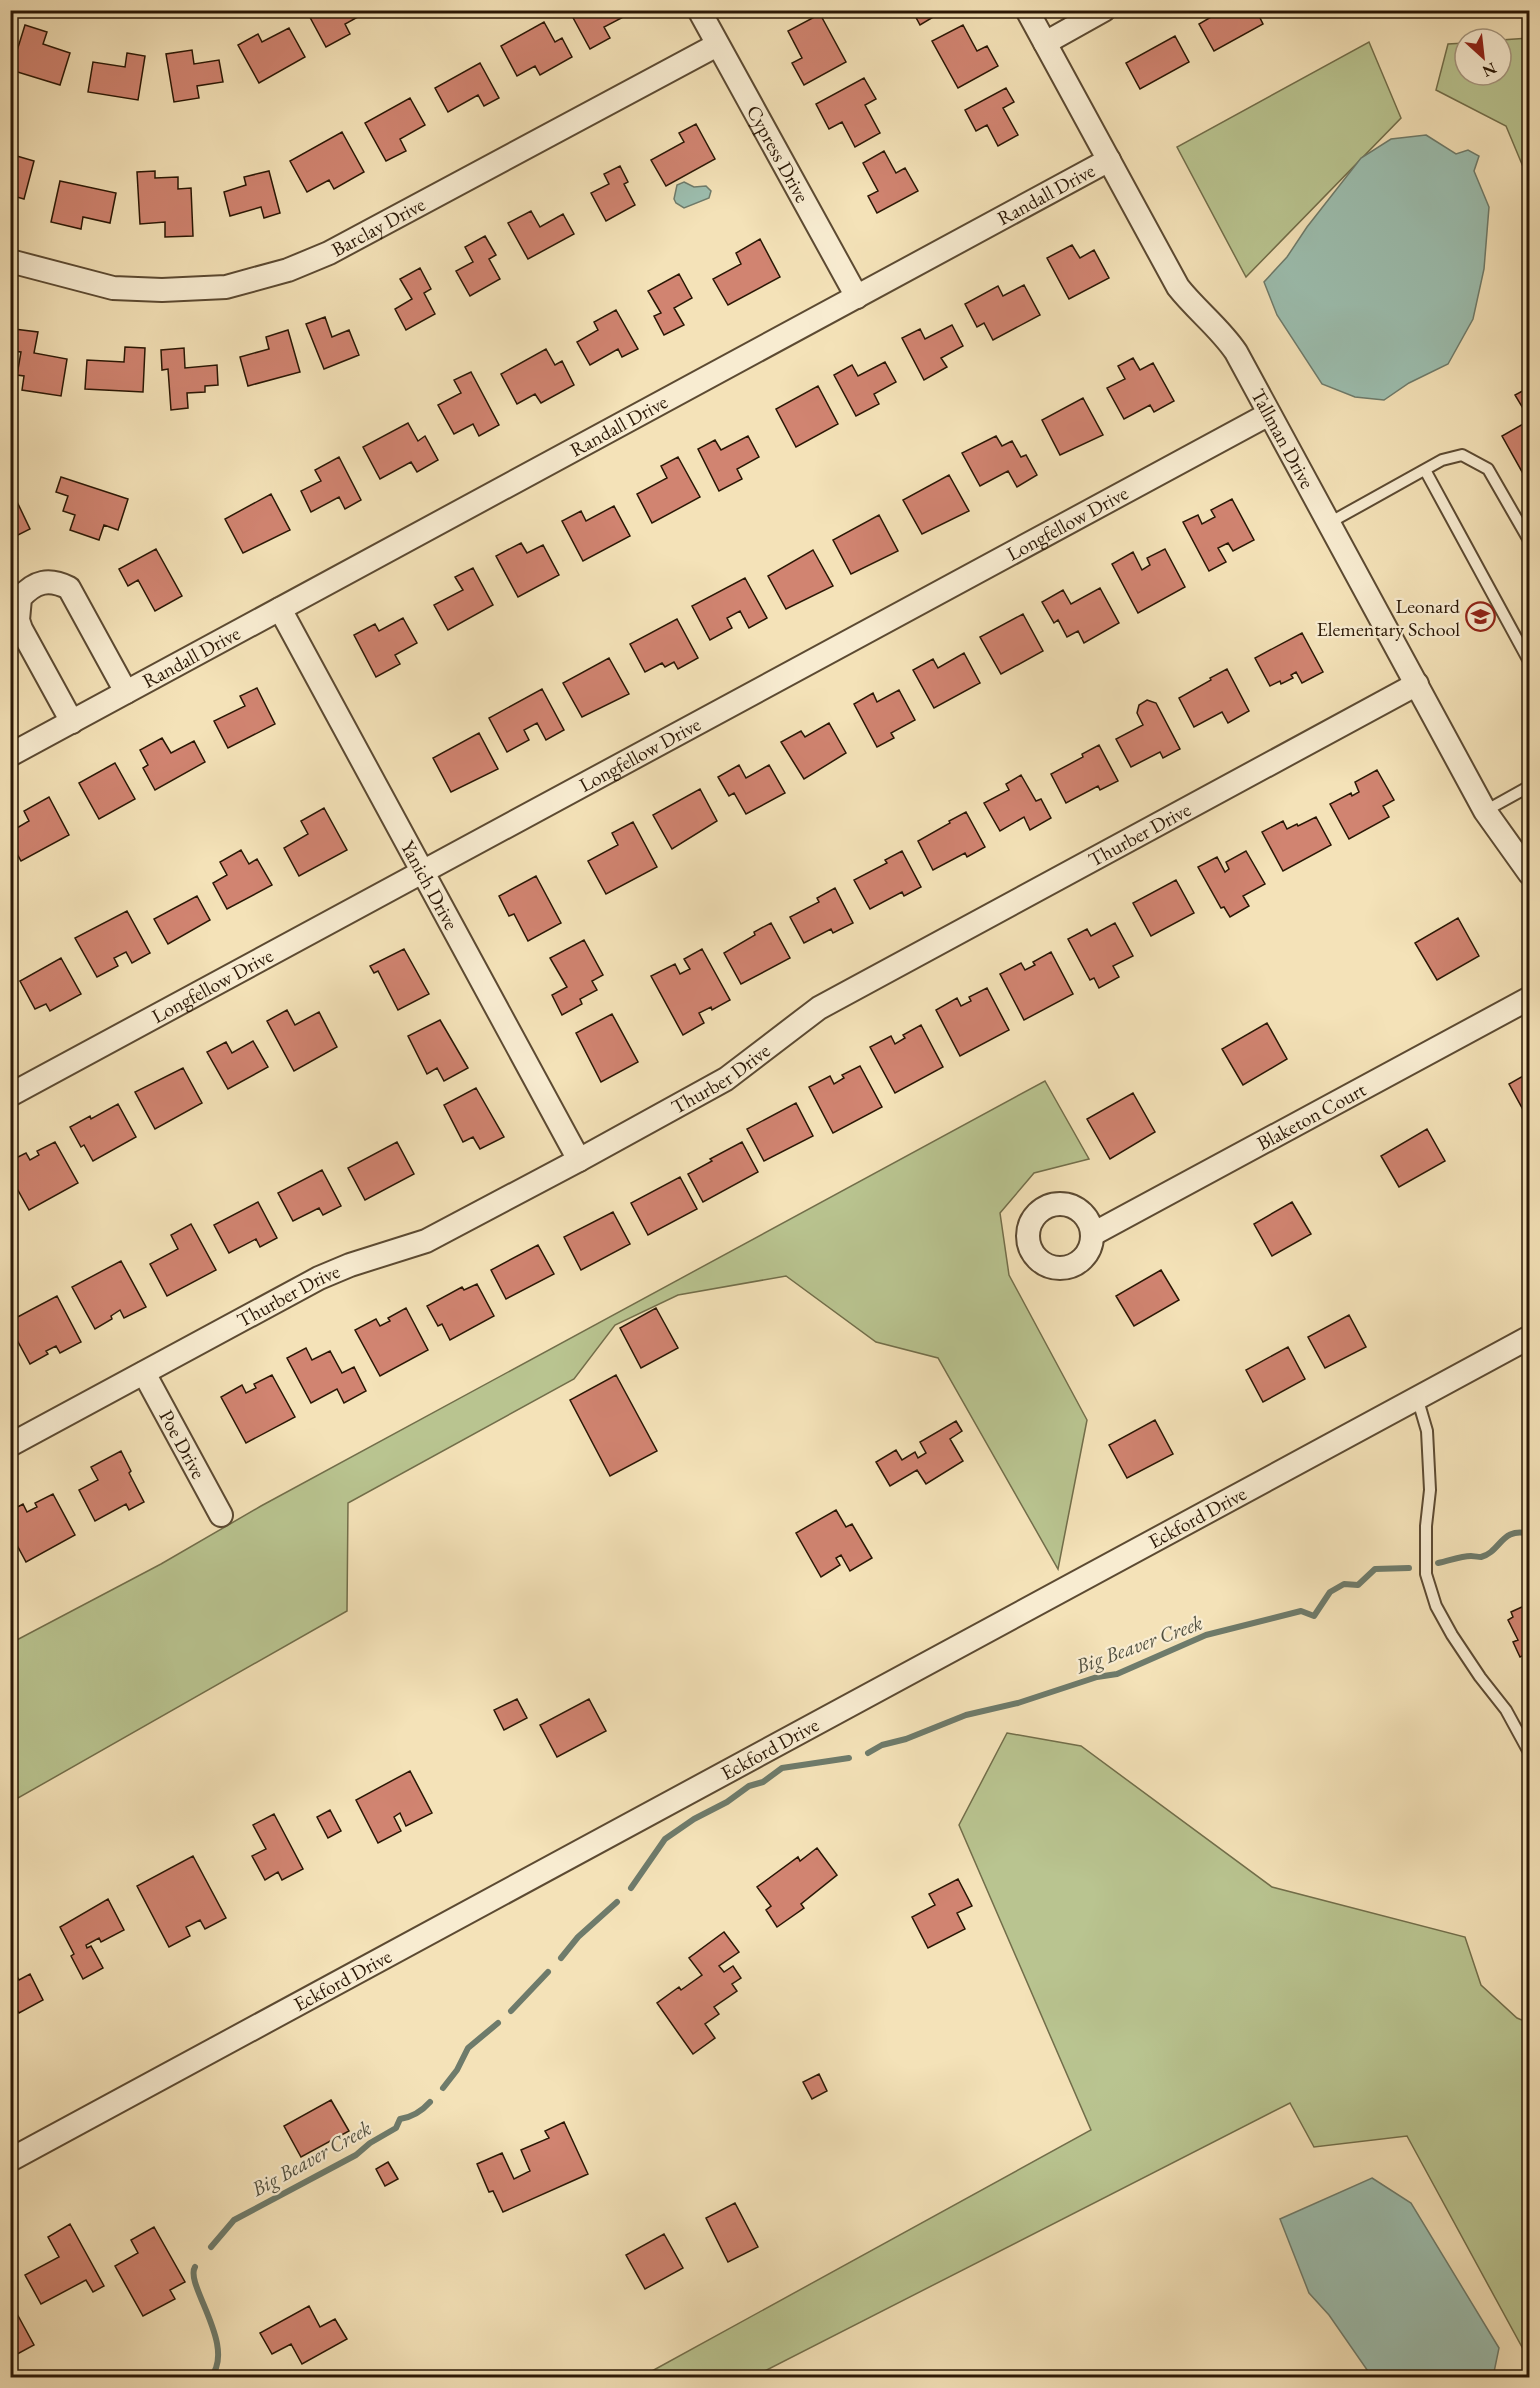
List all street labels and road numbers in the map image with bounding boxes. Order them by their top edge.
street label: Cypress Drive [741,100,816,207]
street label: Randall Drive [993,157,1099,231]
street label: Barclay Drive [327,191,430,262]
street label: Tallman Drive [1245,384,1321,493]
street label: Randall Drive [565,388,672,463]
street label: Longfellow Drive [1002,480,1133,567]
street label: Randall Drive [138,620,245,694]
street label: Longfellow Drive [575,711,705,798]
street label: Thurber Drive [1084,796,1195,873]
street label: Yanich Drive [395,836,465,935]
street label: Longfellow Drive [147,942,278,1029]
street label: Thurber Drive [666,1037,775,1120]
street label: Blaketon Court [1252,1076,1371,1156]
street label: Thurber Drive [232,1258,344,1333]
street label: Poe Drive [153,1405,212,1483]
street label: Eckford Drive [1144,1480,1251,1554]
street label: Eckford Drive [716,1711,823,1786]
street label: Eckford Drive [289,1943,396,2017]

